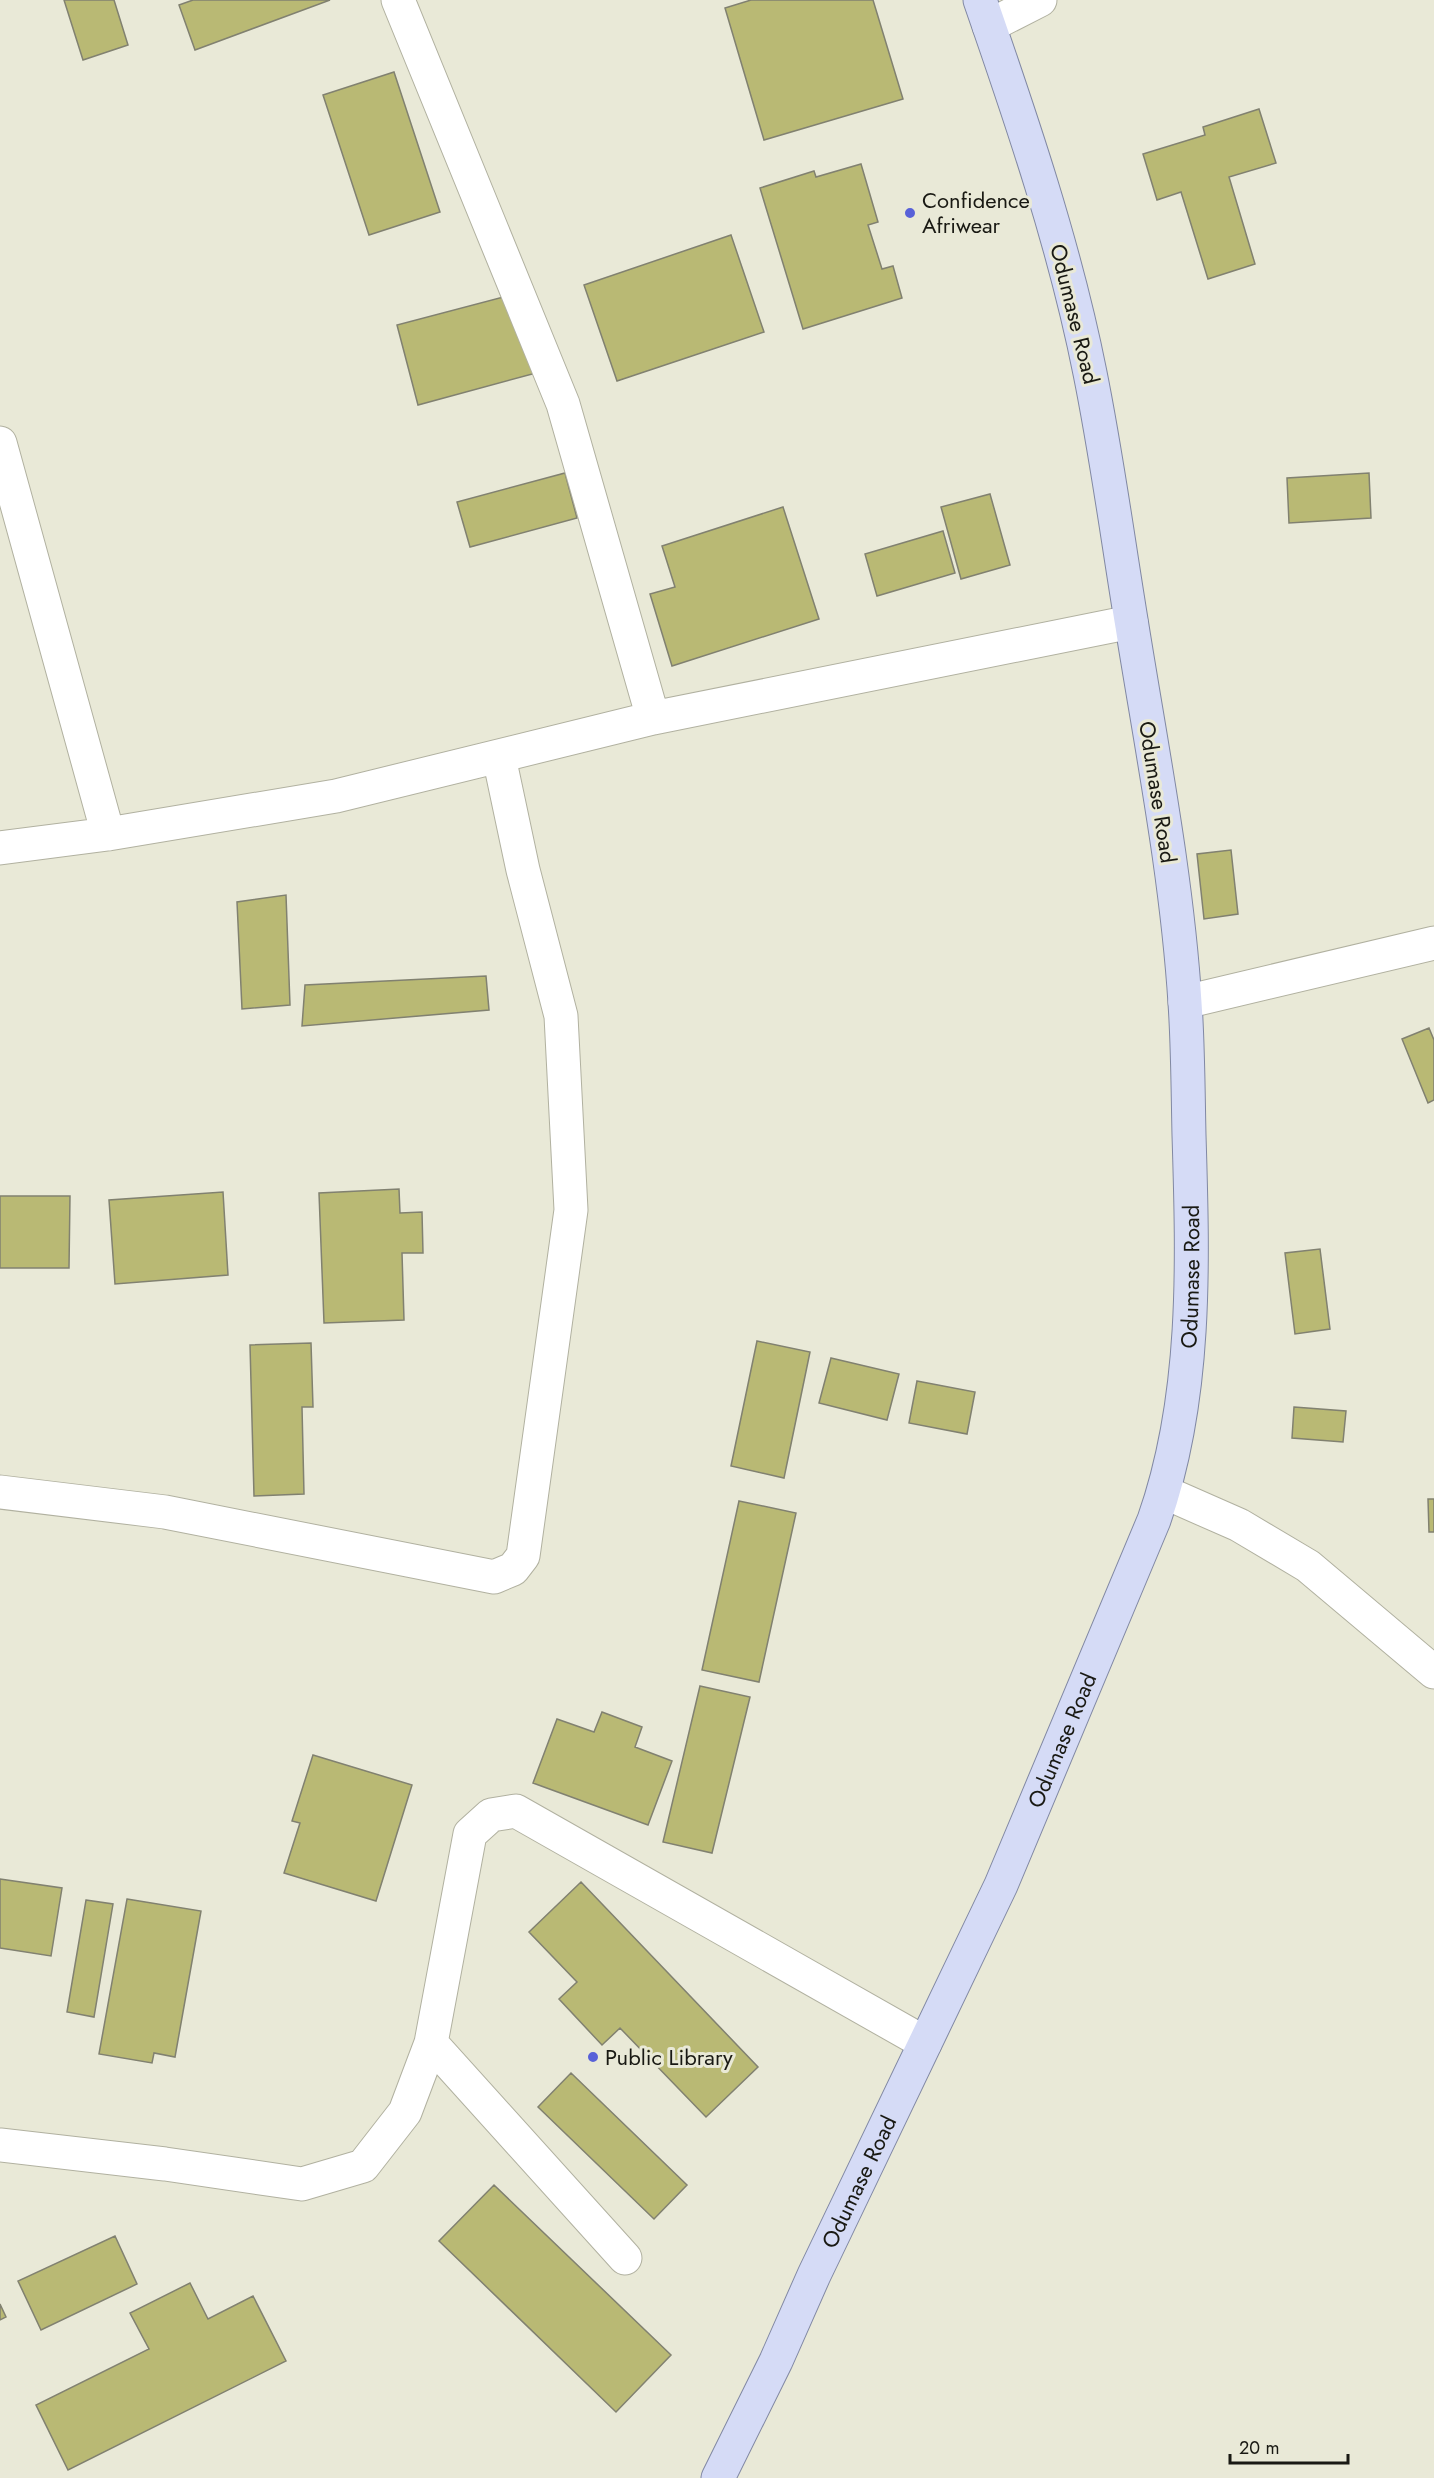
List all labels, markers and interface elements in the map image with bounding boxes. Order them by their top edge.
place label: Confidence Afriwear [922,184,1030,241]
marker: Confidence Afriwear [903,206,917,220]
street label: Odumase Road [1042,241,1108,387]
street label: Odumase Road [1131,719,1185,865]
street label: Odumase Road [1172,1205,1207,1350]
street label: Odumase Road [1019,1668,1104,1813]
place label: Public Library [605,2041,733,2073]
marker: Public Library [586,2050,600,2064]
street label: Odumase Road [813,2110,904,2253]
scale bar [1230,2427,1348,2465]
text: 20 m [1239,2435,1279,2461]

